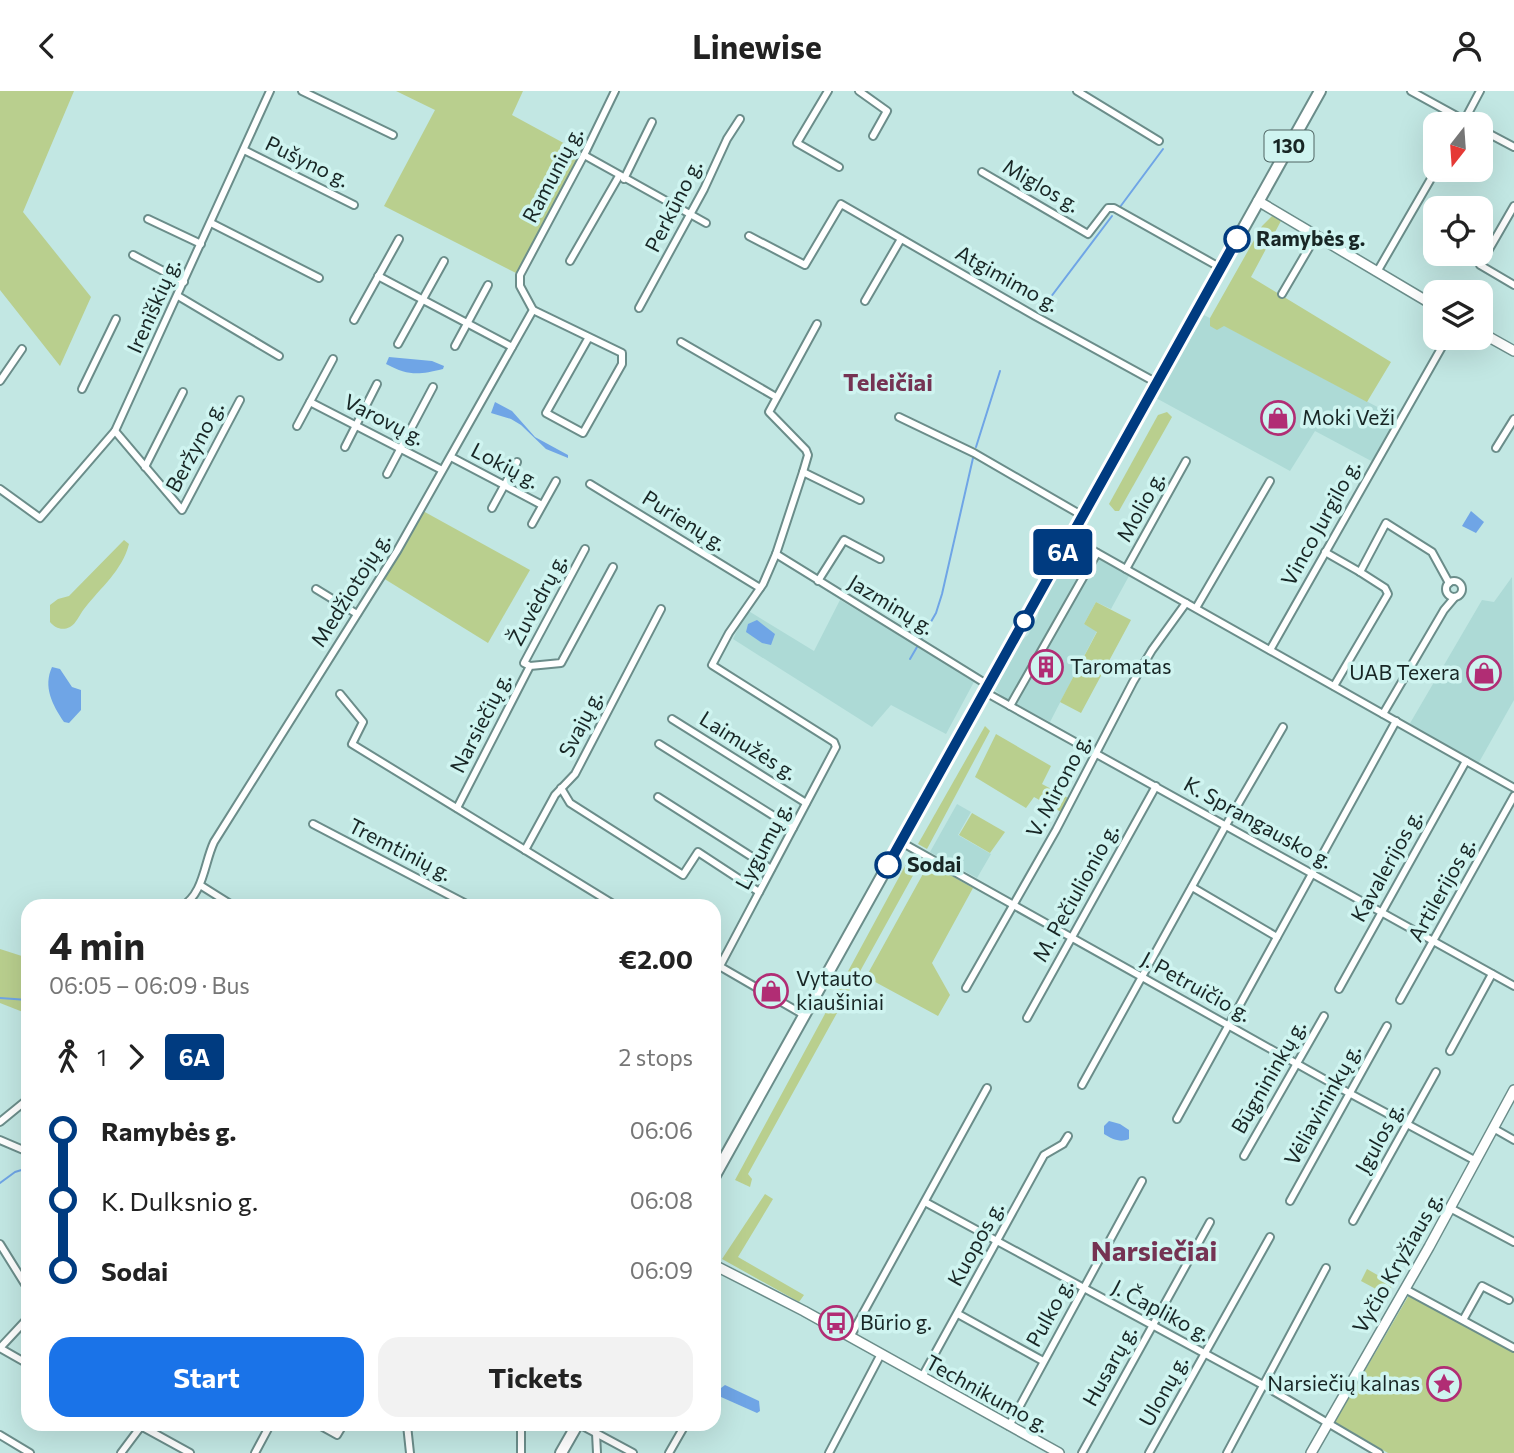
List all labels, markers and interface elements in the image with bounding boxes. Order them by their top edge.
text: Linewise [692,26,822,66]
icon: back [28,27,66,65]
icon: person [1448,27,1486,65]
north arrow [1423,112,1493,182]
map controls [1423,112,1493,350]
street label: Ramunių g. [516,122,587,226]
street label: Pušyno g. [262,130,354,192]
road number: 130 [1264,131,1314,161]
street label: Miglos g. [999,153,1085,217]
street label: Perkūno g. [639,155,707,256]
button: locate [1423,196,1493,266]
place label: Ramybės g. [1256,225,1365,250]
marker: Ramybės g. [1224,226,1250,252]
street label: Atgimimo g. [952,239,1064,316]
street label: Ireniškių g. [121,254,185,357]
button: layers [1423,280,1493,350]
district label: Teleičiai [843,367,933,396]
street label: Varovų g. [340,388,429,450]
street label: Beržyno g. [159,397,228,496]
shop icon: Moki Veži [1259,399,1297,437]
place label: Moki Veži [1302,404,1395,429]
street label: Lokių g. [467,436,544,493]
street label: Vinco Jurgilo g. [1275,455,1365,590]
street label: Molio g. [1110,467,1169,546]
street label: Purienų g. [638,484,731,555]
street label: Medžiotojų g. [305,527,395,651]
line badge: 6A [1032,529,1094,575]
text: 6A [1047,537,1079,566]
street label: Žuvėdrų g. [502,549,571,649]
street label: Jazminų g. [844,568,939,639]
unlabelled marker [1014,611,1034,631]
building icon: Taromatas [1027,648,1065,686]
place label: Taromatas [1070,653,1172,678]
shop icon: UAB Texera [1465,654,1503,692]
place label: UAB Texera [1349,659,1460,684]
street label: Narsiečių g. [444,668,515,776]
street label: Svajų g. [552,686,607,761]
street label: Laimužės g. [696,705,802,784]
street label: V. Mirono g. [1020,729,1095,841]
street label: K. Sprangausko g. [1180,770,1338,873]
street label: Lygumų g. [729,797,796,893]
street label: Kavalerijos g. [1345,805,1427,926]
street label: Tremtinių g. [345,812,457,885]
street label: M. Pečiulionio g. [1026,819,1123,966]
street label: Artilerijos g. [1402,833,1479,945]
place label: Sodai [907,851,961,876]
marker: Sodai [875,852,901,878]
text: 4 min [49,921,145,968]
text: €2.00 [619,943,693,974]
street label: J. Petruičio g. [1137,945,1256,1026]
place label: Vytauto kiaušiniai [796,965,884,1014]
text: 06:05 – 06:09 · Bus [49,971,250,999]
shop icon: Vytauto kiaušiniai [752,972,790,1010]
street label: Būgnininkų g. [1225,1015,1310,1138]
icon: walk [49,1038,87,1076]
icon: forward [117,1038,155,1076]
street label: Vėliavininkų g. [1278,1039,1365,1169]
text: 6A [179,1042,210,1071]
text: 1 [97,1043,107,1071]
text: 2 stops [619,1043,693,1071]
street label: Įgulos g. [1349,1098,1408,1177]
text: Ramybės g. [101,1115,236,1146]
text: 06:06 [630,1116,693,1144]
text: K. Dulksnio g. [101,1185,258,1216]
text: 06:08 [630,1186,693,1214]
street label: Vyčio Kryžiaus g. [1346,1187,1447,1337]
street label: Kuopos g. [941,1197,1008,1290]
district label: Narsiečiai [1091,1233,1217,1267]
text: Sodai [101,1255,168,1286]
text: 06:09 [630,1256,693,1284]
street label: J. Čapliko g. [1108,1273,1215,1346]
street label: Pulko g. [1020,1274,1078,1351]
bus stop icon: Būrio g. [817,1304,855,1342]
place label: Būrio g. [860,1309,932,1334]
street label: Husarų g. [1076,1321,1141,1410]
button: Start [49,1337,364,1417]
button: Tickets [378,1337,693,1417]
street label: Technikumo g. [922,1349,1054,1437]
street label: Ulonų g. [1133,1350,1192,1430]
place icon: Narsiečių kalnas [1425,1365,1463,1403]
place label: Narsiečių kalnas [1267,1370,1420,1395]

